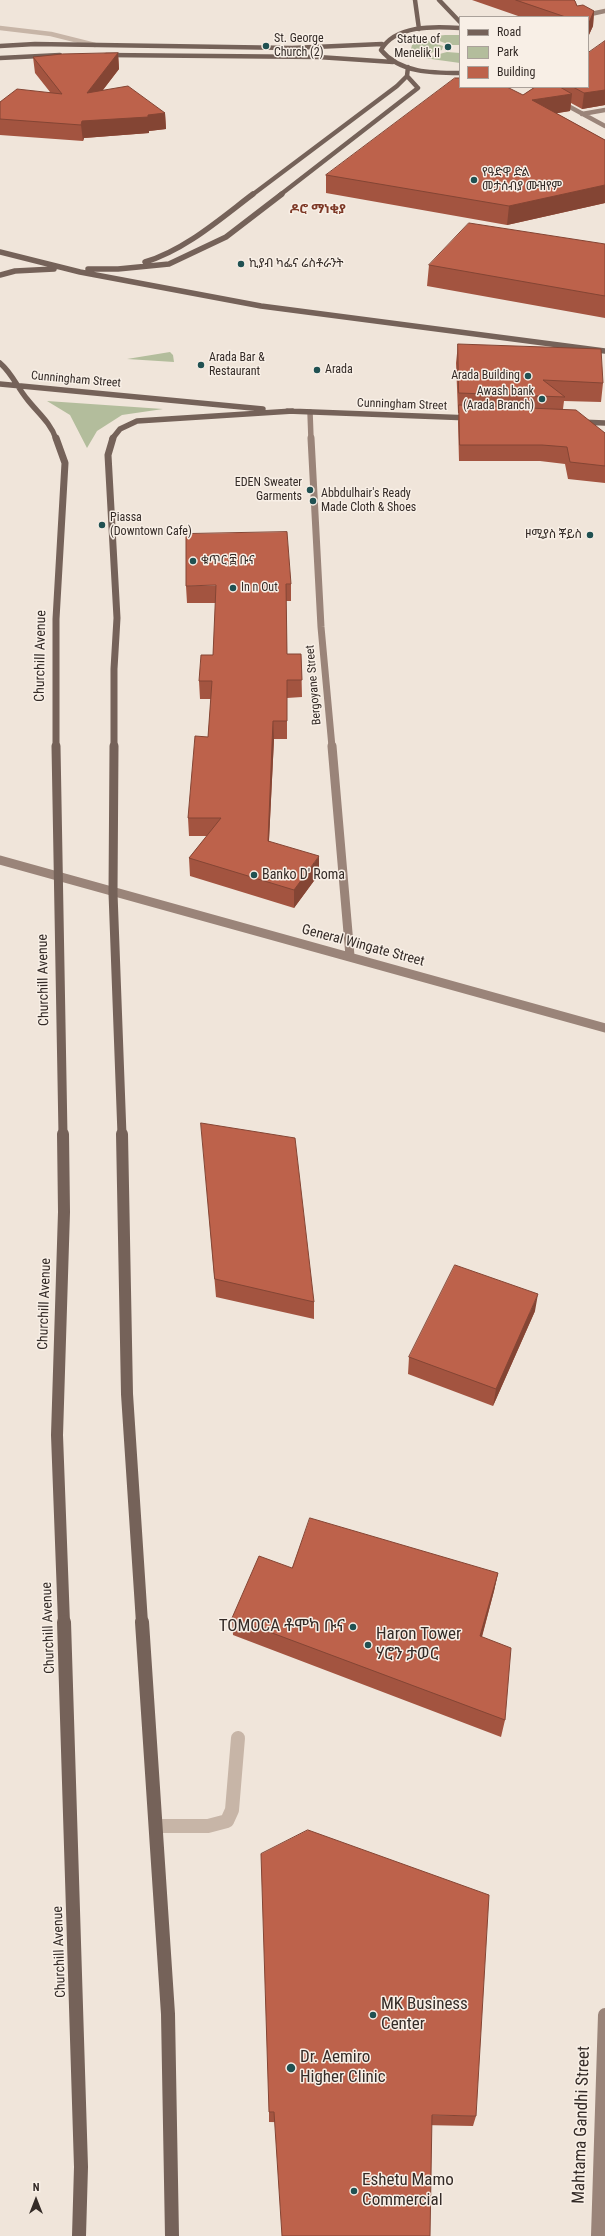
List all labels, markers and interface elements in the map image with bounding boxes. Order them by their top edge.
legend [459,16,589,88]
text: Road [497,25,521,39]
place label: St. George Church (2) [274,32,324,60]
place label: Statue of Menelik II [394,33,440,61]
marker: St. George Church (2) [261,41,271,51]
marker: Statue of Menelik II [443,42,453,52]
text: Park [497,45,518,59]
text: Building [497,65,535,79]
place label: የዓድዋ ድል መታሰብያ ሙዝየም [482,166,562,194]
marker: የዓድዋ ድል መታሰብያ ሙዝየም [469,175,479,185]
district label: ዶሮ ማነቂያ [290,202,346,218]
place label: ኪያብ ካፌና ሬስቶራንት [249,257,344,271]
marker: ኪያብ ካፌና ሬስቶራንት [236,259,246,269]
place label: Arada Bar & Restaurant [209,351,265,379]
marker: Arada Bar & Restaurant [196,360,206,370]
place label: Arada [325,363,353,377]
marker: Arada [312,365,322,375]
street label: Cunningham Street [30,369,122,391]
place label: Arada Building [451,369,520,383]
marker: Arada Building [523,371,533,381]
place label: Awash bank (Arada Branch) [463,385,534,413]
marker: Awash bank (Arada Branch) [537,394,547,404]
street label: Cunningham Street [357,396,447,414]
place label: EDEN Sweater Garments [235,476,302,504]
marker: EDEN Sweater Garments [305,485,315,495]
place label: Abbdulhair's Ready Made Cloth & Shoes [321,487,416,515]
marker: Abbdulhair's Ready Made Cloth & Shoes [308,496,318,506]
place label: Piassa (Downtown Cafe) [110,511,192,539]
marker: Piassa (Downtown Cafe) [97,520,107,530]
place label: ዞሚያስ ቾይስ [525,528,582,542]
marker: ዞሚያስ ቾይስ [585,530,595,540]
place label: ቁጥር ፰ ቡና [201,554,255,568]
marker: ቁጥር ፰ ቡና [188,556,198,566]
place label: In n Out [241,581,278,595]
marker: In n Out [228,583,238,593]
street label: Churchill Avenue [32,610,50,702]
street label: Bergoyane Street [303,644,325,726]
place label: Banko D' Roma [262,867,345,883]
marker: Banko D' Roma [249,870,259,880]
street label: General Wingate Street [300,922,426,970]
street label: Churchill Avenue [35,934,53,1026]
street label: Churchill Avenue [35,1258,55,1350]
street label: Churchill Avenue [39,1582,59,1674]
place label: TOMOCA ቶሞካ ቡና [219,1617,345,1637]
marker: TOMOCA ቶሞካ ቡና [348,1622,358,1632]
place label: Haron Tower ሃሮን ታወር [376,1625,461,1665]
marker: Haron Tower ሃሮን ታወር [363,1640,373,1650]
street label: Churchill Avenue [50,1906,70,1998]
place label: MK Business Center [381,1995,468,2035]
marker: MK Business Center [368,2010,378,2020]
street label: Mahtama Gandhi Street [569,2046,595,2204]
place label: Dr. Aemiro Higher Clinic [300,2048,386,2088]
marker: Dr. Aemiro Higher Clinic [285,2062,297,2074]
place label: Eshetu Mamo Commercial [362,2171,454,2211]
north arrow [16,2180,56,2220]
text: N [33,2181,39,2194]
marker: Eshetu Mamo Commercial [349,2186,359,2196]

